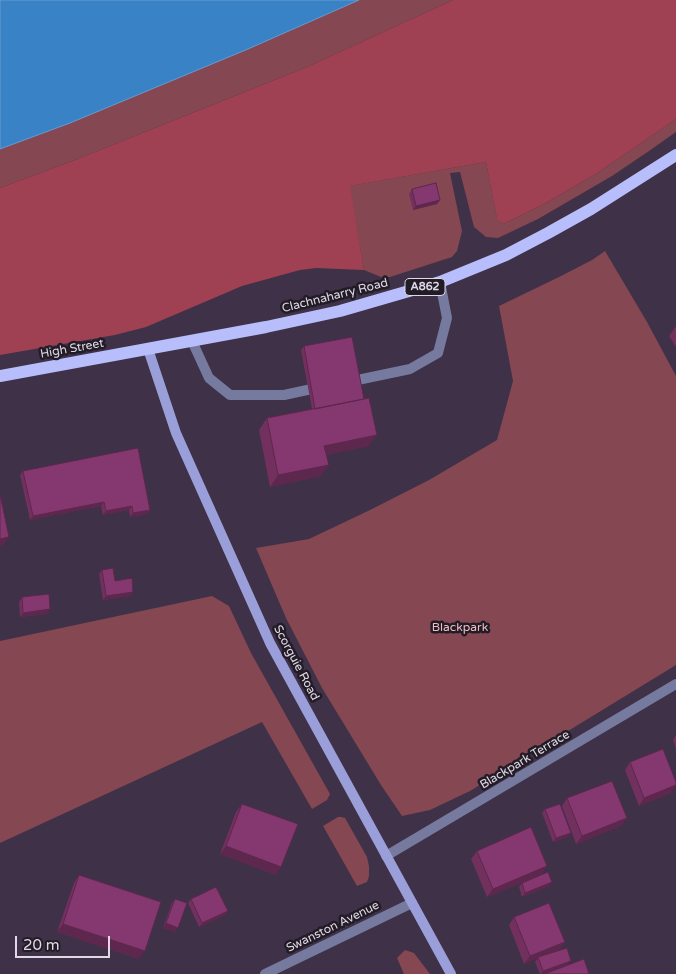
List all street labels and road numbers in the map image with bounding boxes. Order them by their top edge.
street label: Clachnaharry Road [280,276,390,316]
road number: A862 [405,278,445,296]
street label: High Street [39,336,105,362]
street label: Scorguie Road [270,623,322,703]
street label: Blackpark Terrace [478,728,572,792]
street label: Swanston Avenue [284,898,382,956]

